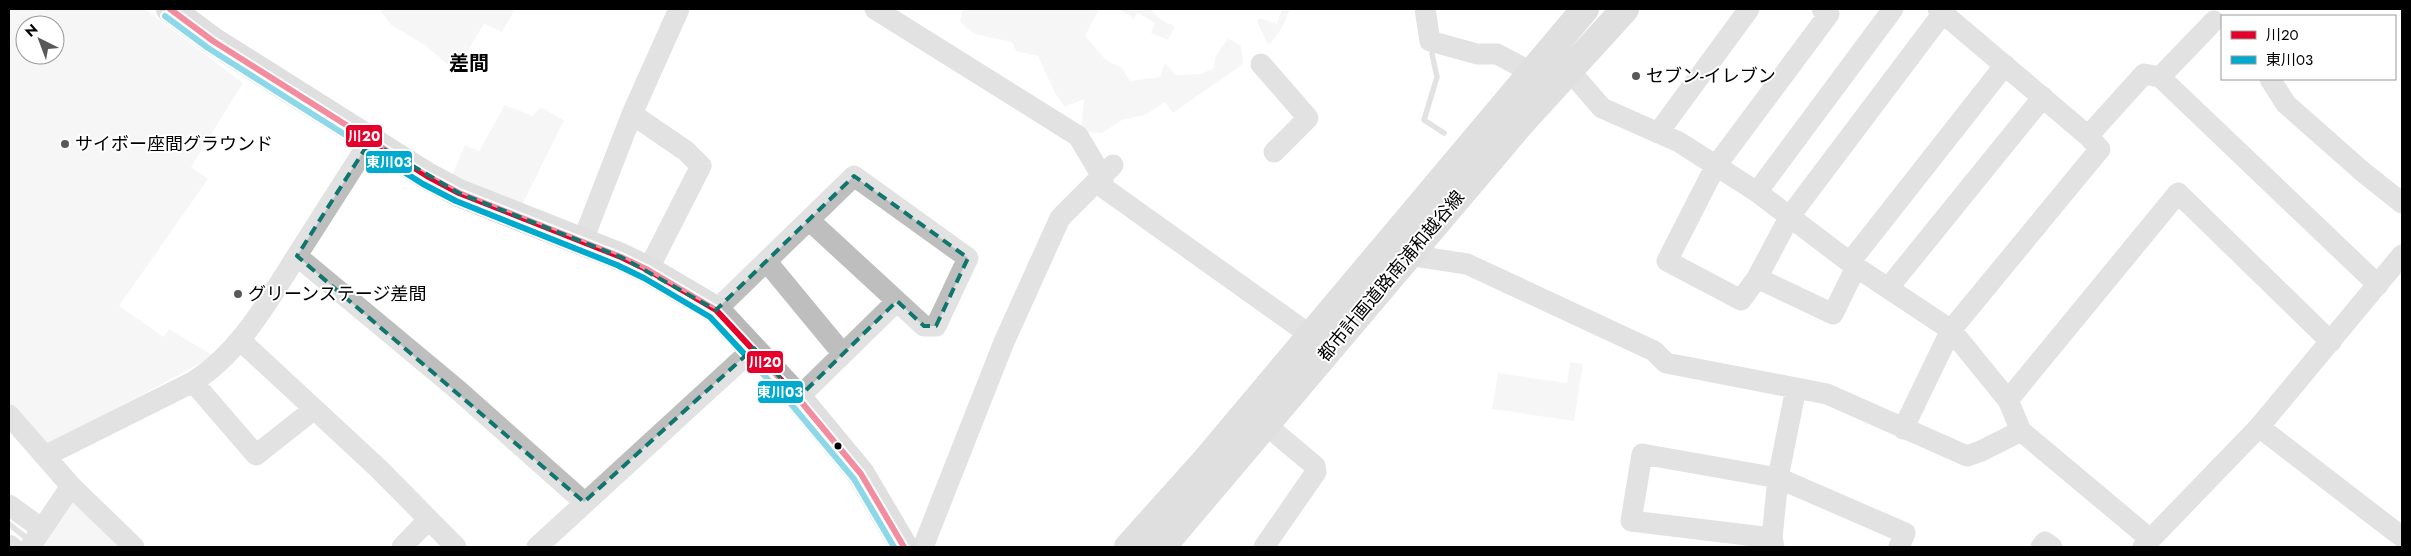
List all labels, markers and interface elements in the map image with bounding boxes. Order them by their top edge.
north arrow [15,15,65,65]
legend [2221,15,2396,80]
text: N [20,19,42,41]
text: 川20 [2266,24,2299,46]
district label: 差間 [449,49,489,78]
text: 東川03 [2266,49,2313,71]
place label: セブン-イレブン [1646,63,1776,89]
marker: セブン-イレブン [1630,70,1642,82]
line badge: 川20 [345,124,383,148]
text: 川20 [348,126,380,146]
place label: サイボー座間グラウンド [75,131,273,157]
marker: サイボー座間グラウンド [59,138,71,150]
line badge: 東川03 [365,150,413,174]
text: 東川03 [366,152,412,172]
street label: 都市計画道路南浦和越谷線 [1312,185,1470,367]
place label: グリーンステージ差間 [248,281,426,307]
marker: グリーンステージ差間 [232,288,244,300]
line badge: 川20 [746,350,784,374]
text: 川20 [749,352,781,372]
line badge: 東川03 [757,380,804,404]
text: 東川03 [757,382,803,402]
unlabelled marker [833,441,843,451]

